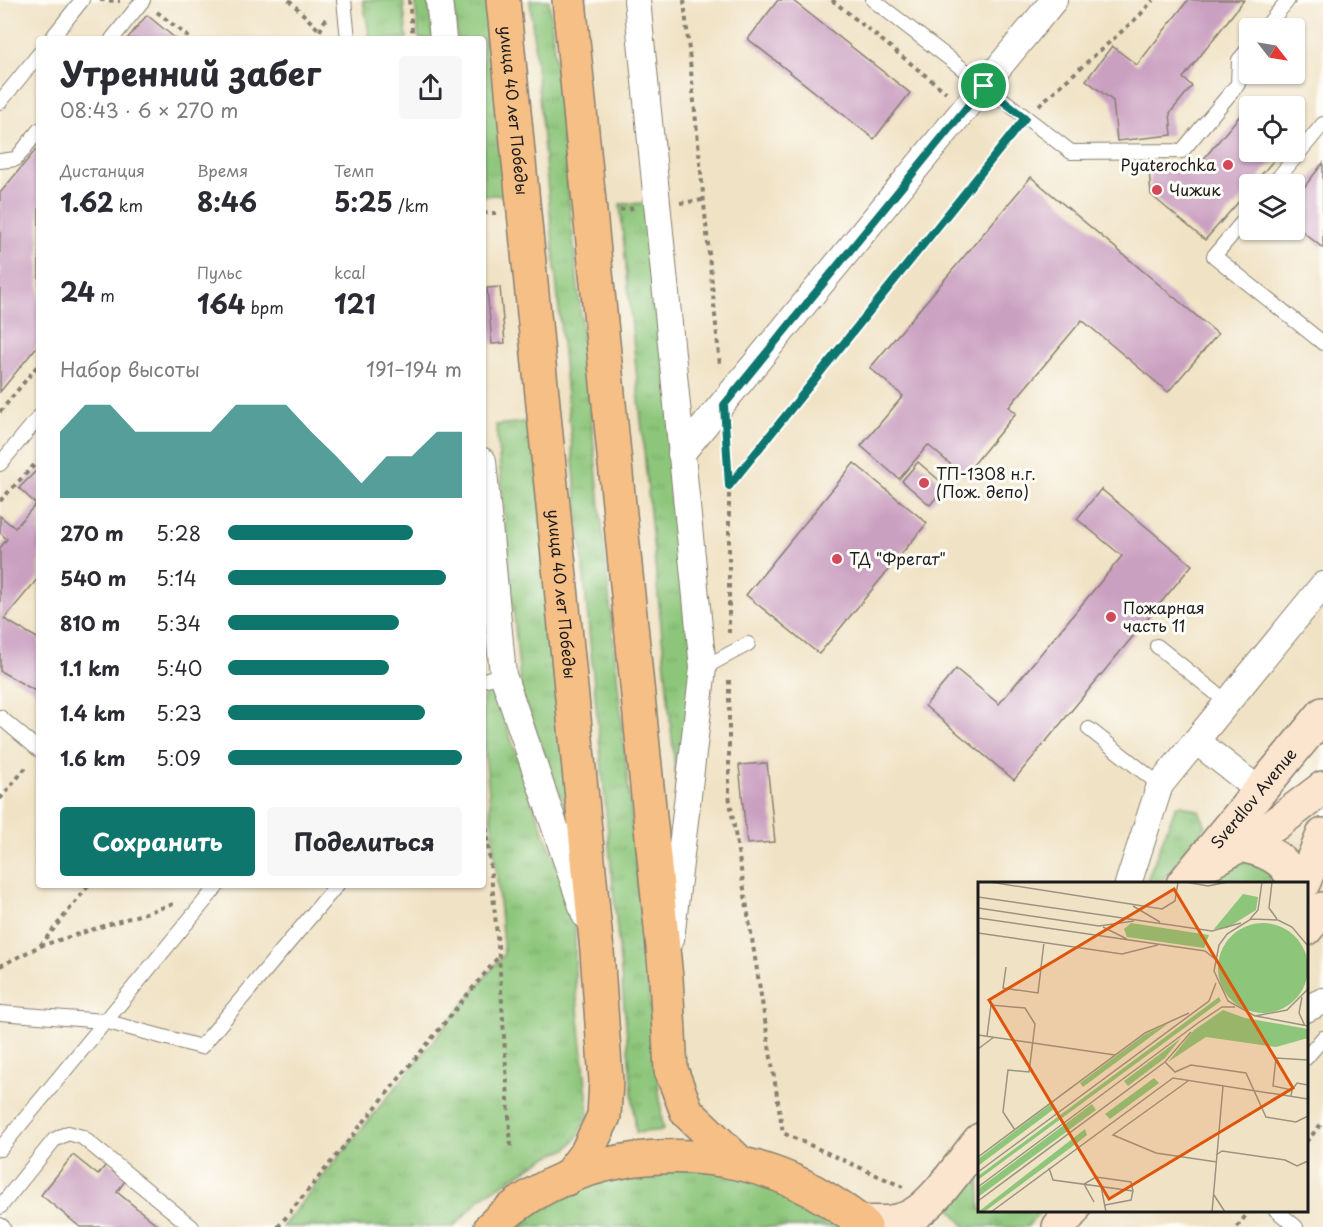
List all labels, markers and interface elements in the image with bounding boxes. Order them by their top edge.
north arrow [1239,18,1305,84]
map controls [1239,18,1305,240]
street label: улица 40 лет Победы [495,25,535,196]
text: Утренний забег [60,47,321,97]
button: share [399,56,462,119]
pin [958,60,1009,111]
icon: arrive [967,69,1000,102]
text: 08:43 · 6 × 270 m [60,95,239,125]
button: locate [1239,96,1305,162]
place label: Pyaterochka [1121,152,1216,176]
text: Дистанция [60,158,145,182]
text: Время [197,158,248,182]
text: Темп [334,158,374,182]
marker: Pyaterochka [1221,158,1235,172]
button: layers [1239,174,1305,240]
place label: Чижик [1169,177,1221,201]
text: 1.62 [60,182,114,221]
text: 8:46 [197,182,257,221]
text: 5:25 [334,182,393,221]
marker: Чижик [1150,183,1164,197]
text: km [114,193,143,217]
text: /km [393,193,429,217]
text: Пульс [197,260,242,284]
text: kcal [334,260,366,284]
text: 24 [60,272,95,311]
text: m [95,283,115,307]
text: 164 [197,284,245,323]
text: 121 [334,284,376,323]
text: bpm [245,295,284,319]
text: Набор высоты [60,354,200,384]
text: 191–194 m [366,354,462,384]
place label: ТП-1308 н.г. (Пож. депо) [936,461,1036,503]
marker: ТП-1308 н.г. (Пож. депо) [917,476,931,490]
street label: улица 40 лет Победы [542,508,583,680]
text: 270 m [60,518,124,548]
text: 5:28 [156,518,201,548]
place label: ТД "Фрегат" [849,546,946,570]
marker: ТД "Фрегат" [830,552,844,566]
text: 540 m [60,563,126,593]
text: 5:14 [156,563,197,593]
place label: Пожарная часть 11 [1123,595,1205,637]
text: 810 m [60,608,120,638]
text: 5:34 [156,608,201,638]
marker: Пожарная часть 11 [1104,610,1118,624]
text: 1.1 km [60,653,120,683]
text: 5:40 [156,653,202,683]
text: 1.4 km [60,698,126,728]
text: 5:23 [156,698,202,728]
street label: Sverdlov Avenue [1204,742,1302,853]
text: 1.6 km [60,743,125,773]
text: 5:09 [156,743,201,773]
button: Сохранить [60,807,255,876]
button: Поделиться [267,807,462,876]
inset map [978,882,1308,1212]

